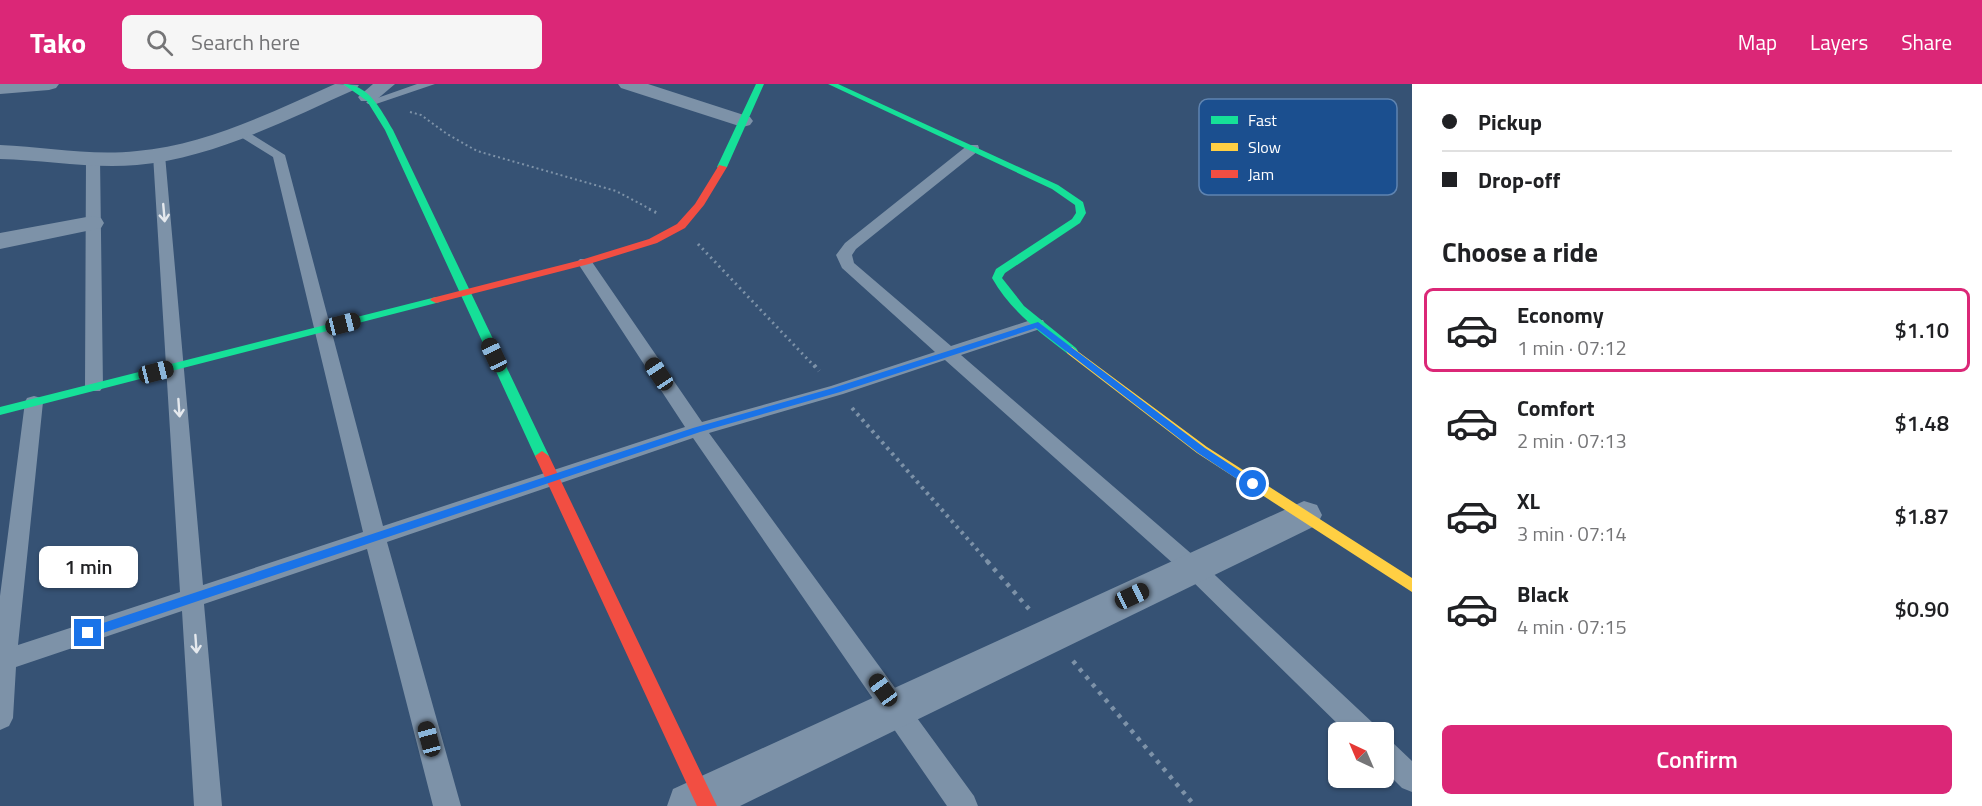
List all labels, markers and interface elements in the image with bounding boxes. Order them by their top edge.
search box [122,15,542,69]
text: Tako [30,21,86,64]
text: Search here [191,25,300,59]
icon: search [143,26,176,59]
text: Map [1738,26,1777,58]
text: Layers [1810,26,1868,58]
text: Share [1901,26,1952,58]
legend [1199,99,1397,195]
text: Pickup [1478,105,1542,139]
text: Fast [1248,108,1277,132]
text: Slow [1248,135,1281,159]
text: Jam [1248,162,1274,186]
text: Drop-off [1478,163,1560,197]
one-way arrow [159,203,170,223]
text: Choose a ride [1442,231,1598,272]
text: Economy [1517,298,1604,332]
icon: car [1445,303,1499,357]
car [323,311,363,337]
text: $1.10 [1894,313,1949,347]
text: 1 min · 07:12 [1517,332,1627,363]
car [478,335,510,375]
car [641,354,677,394]
car [136,359,176,385]
text: Comfort [1517,391,1595,425]
icon: car [1445,396,1499,450]
one-way arrow [174,397,185,417]
text: $1.48 [1894,406,1949,440]
text: 2 min · 07:13 [1517,425,1627,456]
route start [1239,470,1266,497]
text: XL [1517,484,1540,518]
icon: car [1445,489,1499,543]
text: $1.87 [1894,499,1949,533]
text: 3 min · 07:14 [1517,518,1627,549]
callout: 1 min [38,546,138,588]
text: 1 min [64,551,113,582]
text: Black [1517,577,1569,611]
car [1112,580,1152,612]
icon: car [1445,582,1499,636]
text: $0.90 [1894,592,1949,626]
text: 4 min · 07:15 [1517,611,1627,642]
route end [74,619,101,646]
one-way arrow [191,634,202,654]
car [865,670,901,710]
car [416,719,442,759]
north arrow [1328,722,1394,788]
map controls [1328,722,1394,788]
button: Confirm [1442,725,1952,794]

